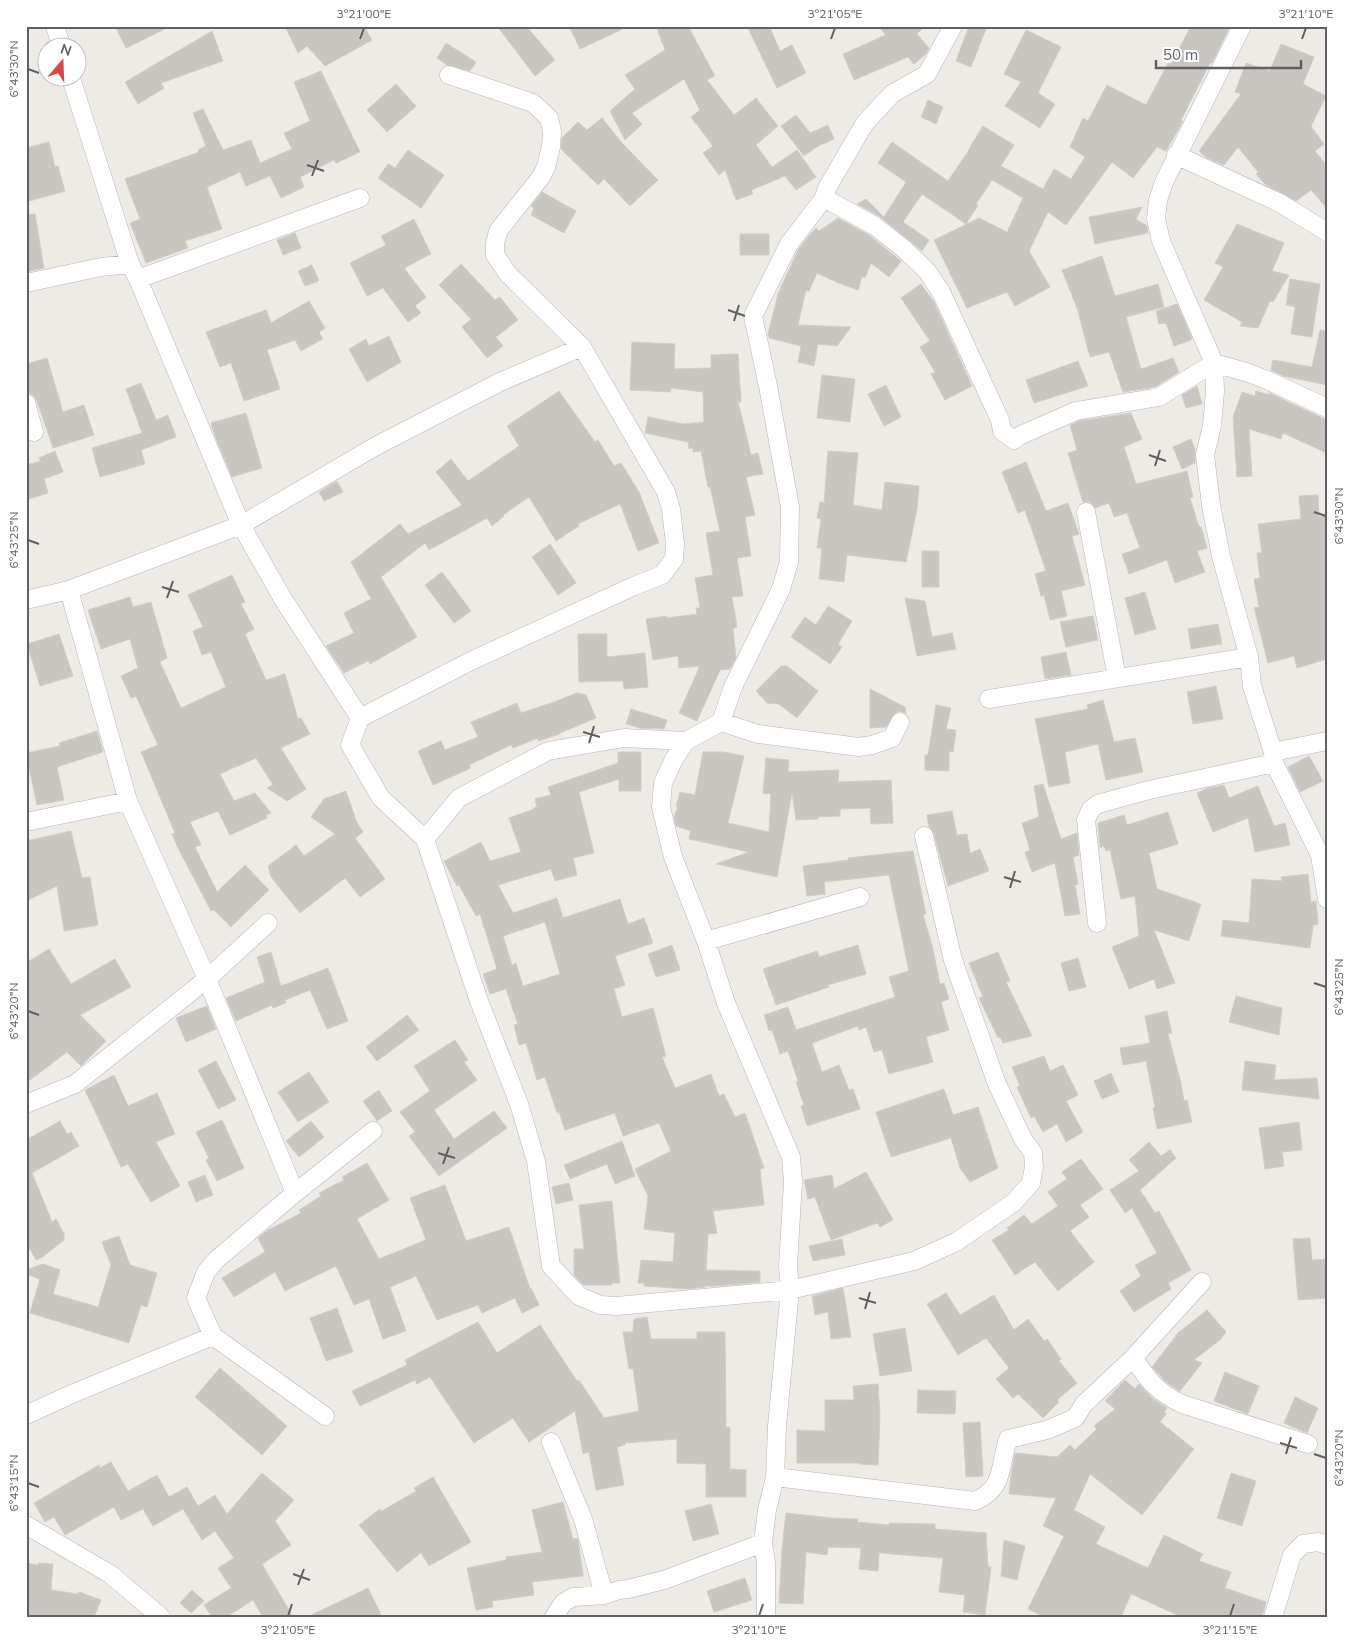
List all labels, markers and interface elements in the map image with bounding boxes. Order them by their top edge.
text: 3°21'00"E [337,6,391,21]
text: 3°21'05"E [808,6,862,21]
text: 3°21'10"E [1279,6,1333,21]
north arrow [38,38,88,88]
scale bar [1156,38,1300,70]
text: N [58,39,74,60]
text: 6°43'30"N [6,41,21,97]
text: 50 m [1163,45,1198,64]
text: 6°43'30"N [1331,488,1346,544]
text: 6°43'25"N [6,512,21,568]
text: 6°43'25"N [1331,959,1346,1015]
text: 6°43'20"N [6,983,21,1039]
text: 6°43'20"N [1331,1430,1346,1486]
text: 6°43'15"N [6,1455,21,1511]
text: 3°21'05"E [261,1622,315,1637]
text: 3°21'10"E [732,1622,786,1637]
text: 3°21'15"E [1203,1622,1257,1637]

